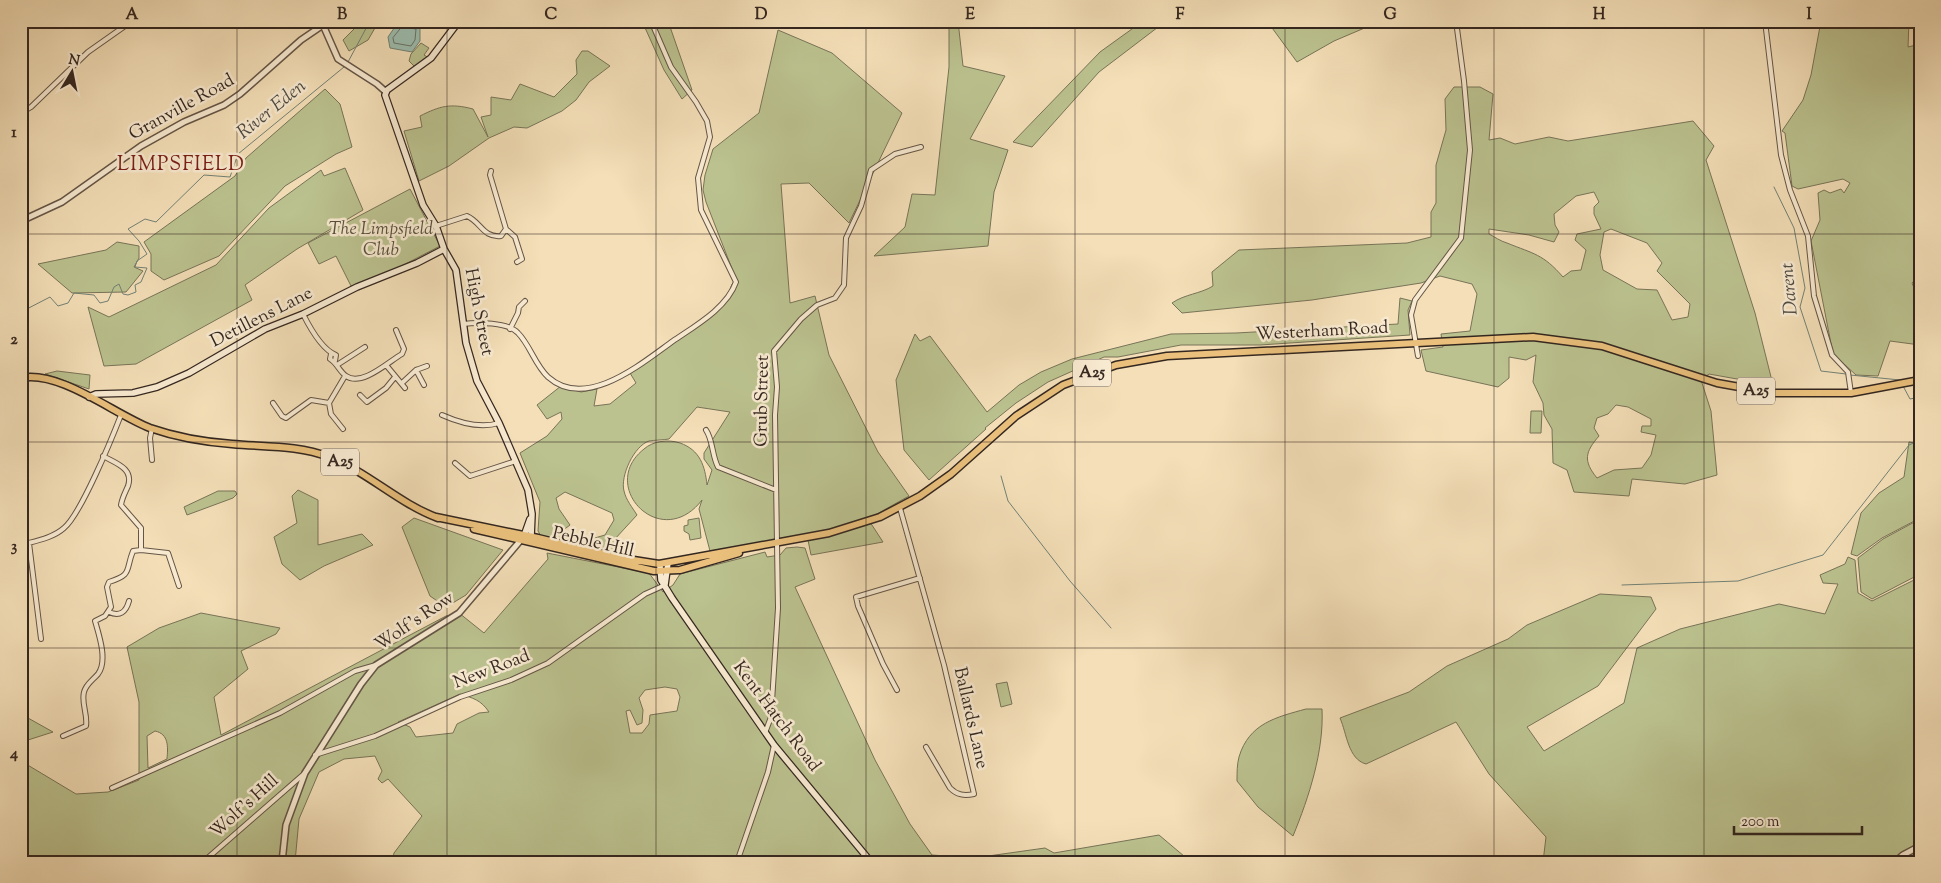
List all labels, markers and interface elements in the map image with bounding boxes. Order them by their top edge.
text: A [126,4,139,27]
text: B [337,4,347,27]
text: C [545,4,558,27]
text: D [755,4,768,27]
text: E [965,4,975,27]
text: F [1176,4,1185,27]
text: G [1383,4,1397,27]
text: H [1593,4,1606,27]
text: I [1806,4,1812,27]
north arrow [48,48,98,98]
text: N [67,50,81,72]
street label: Granville Road [125,68,239,148]
water label: River Eden [232,74,312,146]
text: 1 [11,122,17,145]
district label: LIMPSFIELD [117,151,245,180]
park label: The Limpsfield Club [329,217,433,264]
water label: Darent [1774,261,1806,316]
street label: High Street [457,266,499,358]
street label: Detillens Lane [206,281,318,355]
street label: Westerham Road [1255,316,1389,348]
text: 2 [10,329,18,352]
street label: Grub Street [749,355,777,447]
road number: A25 [1073,359,1111,386]
road number: A25 [1737,378,1775,404]
road number: A25 [321,448,359,476]
street label: Pebble Hill [549,521,637,565]
text: 3 [11,536,18,559]
street label: Wolf's Row [370,586,460,658]
street label: New Road [450,644,534,696]
street label: Kent Hatch Road [726,656,826,778]
street label: Ballards Lane [946,665,994,771]
text: 4 [9,743,18,766]
street label: Wolf's Hill [205,769,285,845]
scale bar [1734,803,1861,835]
text: 200 m [1741,812,1780,833]

